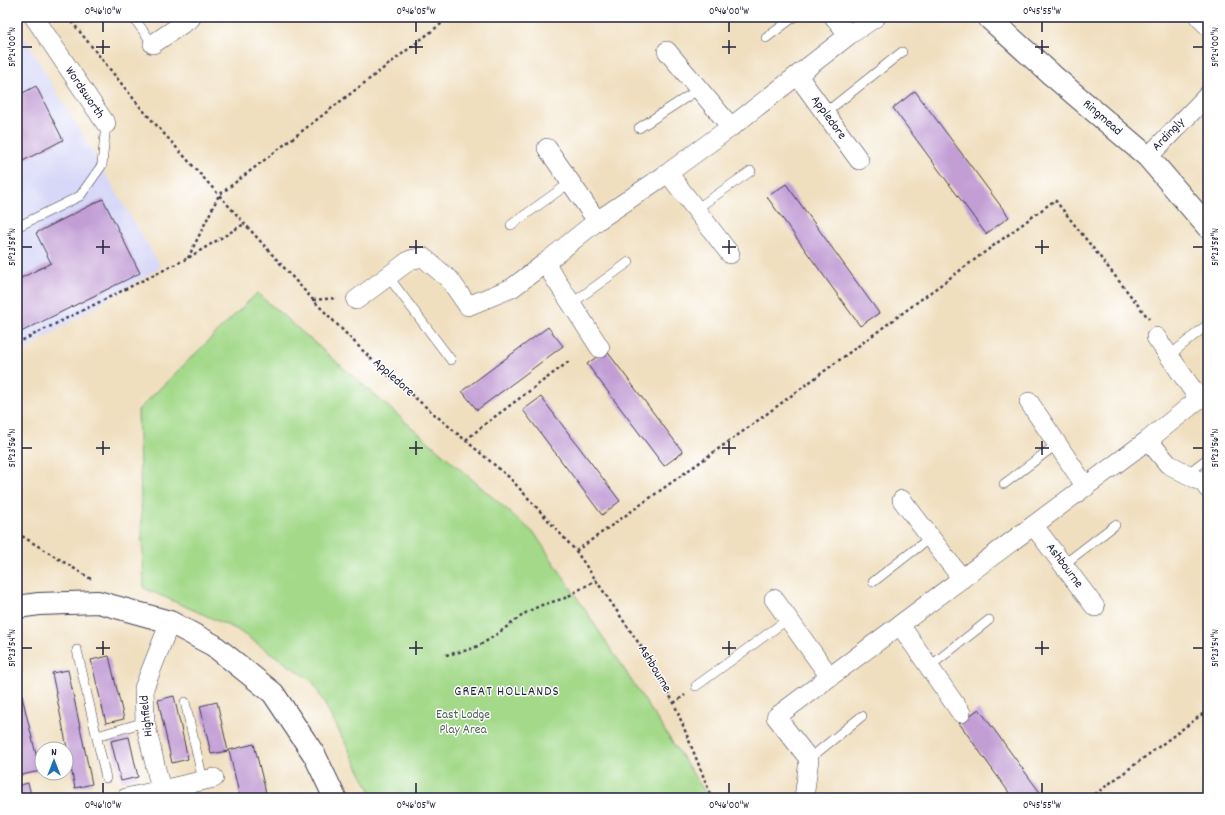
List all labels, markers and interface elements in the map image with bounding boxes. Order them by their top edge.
text: 0°46'10"W [85,5,122,19]
text: 0°46'05"W [396,5,436,19]
text: 0°46'00"W [709,5,749,19]
text: 0°45'55"W [1023,5,1061,19]
text: 51°24'00"N [6,27,20,67]
text: 51°24'00"N [1209,27,1223,67]
street label: Wordsworth [60,63,109,123]
street label: Appledore [806,92,851,144]
street label: Ringmead [1078,95,1126,141]
street label: Ardingly [1148,113,1190,156]
text: 51°23'58"N [6,228,20,266]
text: 51°23'58"N [1209,228,1223,266]
street label: Appledore [368,354,418,402]
text: 51°23'56"N [6,429,20,467]
text: 51°23'56"N [1209,429,1223,467]
street label: Ashbourne [1041,539,1087,593]
text: 51°23'54"N [6,629,20,667]
text: 51°23'54"N [1209,629,1223,667]
street label: Ashbourne [632,642,676,696]
district label: GREAT HOLLANDS [454,682,560,702]
street label: Highfield [135,694,159,738]
park label: East Lodge Play Area [436,706,490,740]
north arrow [34,741,74,781]
text: N [51,745,57,761]
text: 0°46'10"W [85,799,122,813]
text: 0°46'05"W [396,799,436,813]
text: 0°46'00"W [709,799,749,813]
text: 0°45'55"W [1023,799,1061,813]

